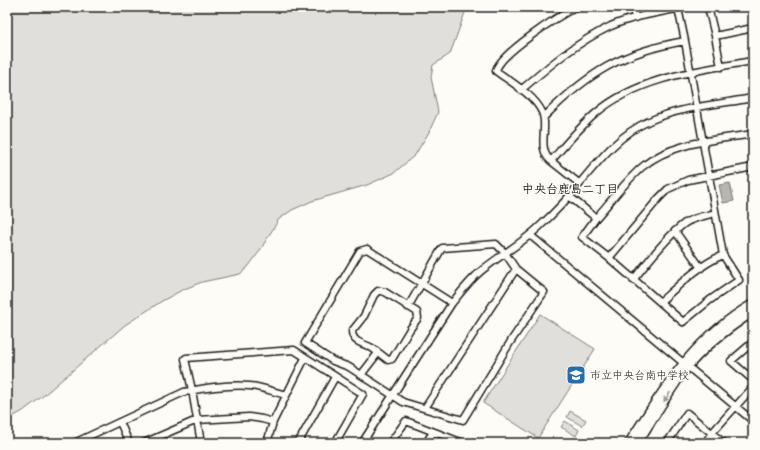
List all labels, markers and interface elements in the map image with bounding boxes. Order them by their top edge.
district label: 中央台鹿島二丁目 [522,181,618,197]
school or university icon: 市立中央台南中学校 [565,364,587,386]
place label: 市立中央台南中学校 [590,368,689,383]
one-way arrow [663,392,671,403]

